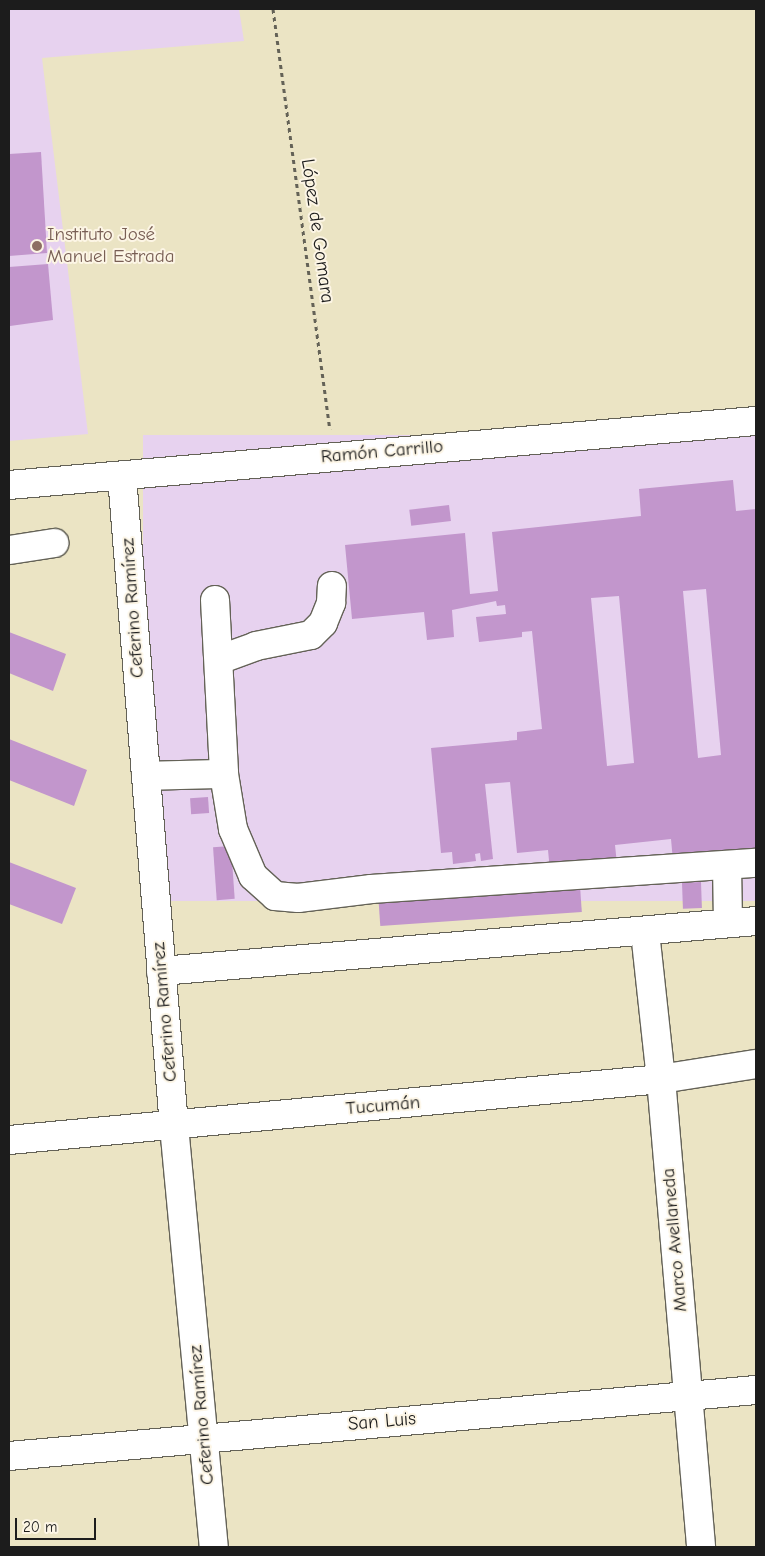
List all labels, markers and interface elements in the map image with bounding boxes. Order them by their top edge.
street label: López de Gomara [296,157,338,305]
place label: Instituto José Manuel Estrada [47,224,175,268]
marker: Instituto José Manuel Estrada [31,240,43,252]
street label: Ramón Carrillo [320,435,444,469]
street label: Ceferino Ramírez [117,537,149,679]
street label: Ceferino Ramírez [148,941,182,1083]
street label: Tucumán [345,1091,421,1121]
street label: Marco Avellaneda [657,1167,693,1313]
street label: Ceferino Ramírez [185,1344,219,1486]
street label: San Luis [347,1408,417,1436]
scale bar [18,1508,99,1540]
text: 20 m [23,1518,57,1536]

